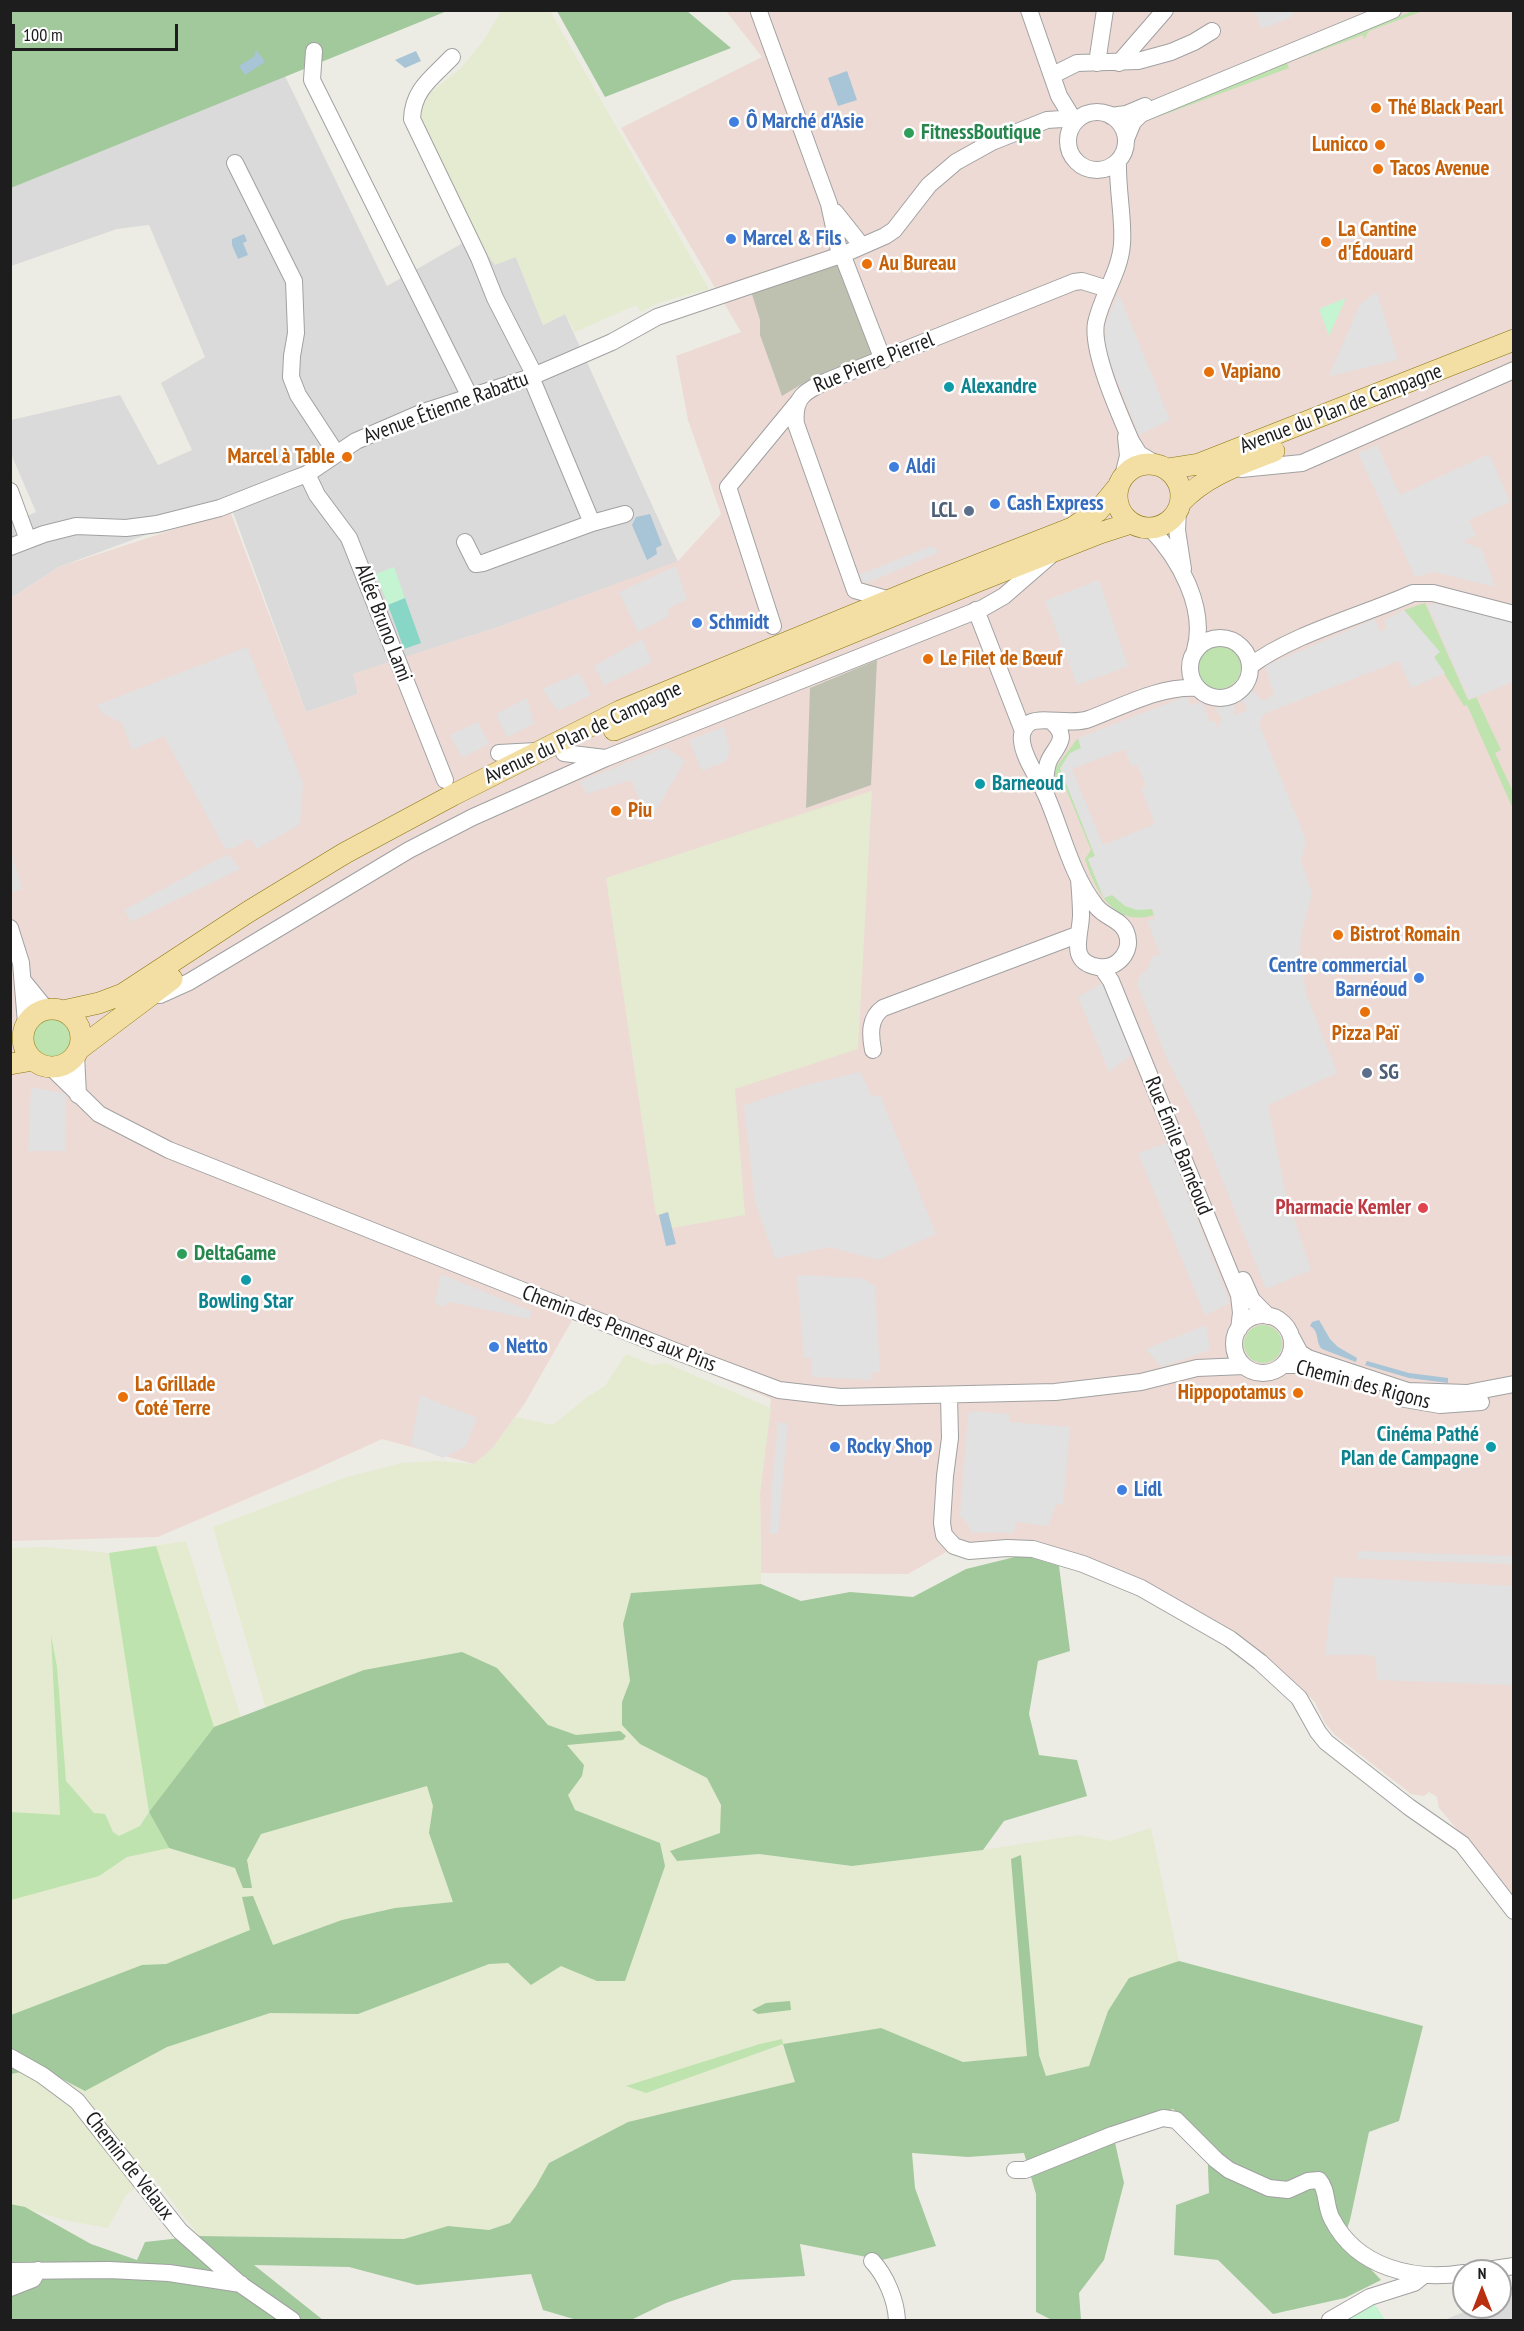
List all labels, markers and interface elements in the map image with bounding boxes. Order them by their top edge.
scale bar [15,12,182,50]
text: 100 m [23,23,63,46]
place label: Thé Black Pearl [1388,95,1503,121]
marker: Thé Black Pearl [1369,101,1383,115]
place label: Ô Marché d'Asie [746,109,864,135]
marker: Ô Marché d'Asie [727,115,741,129]
place label: FitnessBoutique [921,120,1041,146]
marker: FitnessBoutique [902,126,916,140]
place label: Lunicco [1312,132,1368,158]
marker: Lunicco [1373,138,1387,152]
place label: Tacos Avenue [1390,156,1489,182]
marker: Tacos Avenue [1371,162,1385,176]
place label: La Cantine d'Édouard [1338,217,1417,267]
place label: Marcel & Fils [743,226,842,252]
marker: Marcel & Fils [724,232,738,246]
marker: La Cantine d'Édouard [1319,235,1333,249]
place label: Au Bureau [879,251,956,277]
marker: Au Bureau [860,257,874,271]
street label: Rue Pierre Pierrel [810,327,938,399]
place label: Vapiano [1221,359,1281,385]
street label: Avenue du Plan de Campagne [1236,359,1446,459]
marker: Vapiano [1202,365,1216,379]
street label: Avenue Étienne Rabattu [360,366,532,450]
place label: Alexandre [961,374,1037,400]
marker: Alexandre [942,380,956,394]
place label: Marcel à Table [228,444,335,470]
marker: Marcel à Table [340,450,354,464]
place label: Aldi [906,454,936,480]
marker: Aldi [887,460,901,474]
place label: Cash Express [1007,491,1104,517]
marker: Cash Express [988,497,1002,511]
place label: LCL [931,498,957,524]
marker: LCL [962,504,976,518]
street label: Allée Bruno Lami [349,561,417,685]
place label: Schmidt [709,610,769,636]
marker: Schmidt [690,616,704,630]
place label: Le Filet de Bœuf [940,646,1062,672]
marker: Le Filet de Bœuf [921,652,935,666]
street label: Avenue du Plan de Campagne [480,676,686,790]
place label: Barneoud [992,771,1064,797]
marker: Barneoud [973,777,987,791]
place label: Piu [628,798,652,824]
marker: Piu [609,804,623,818]
place label: Bistrot Romain [1350,922,1460,948]
marker: Bistrot Romain [1331,928,1345,942]
place label: Centre commercial Barnéoud [1269,953,1407,1003]
marker: Centre commercial Barnéoud [1412,971,1426,985]
marker: Pizza Paï [1358,1005,1372,1019]
place label: Pizza Paï [1332,1021,1398,1047]
place label: SG [1379,1060,1399,1086]
marker: SG [1360,1066,1374,1080]
street label: Rue Émile Barnéoud [1139,1073,1217,1219]
place label: Pharmacie Kemler [1276,1195,1411,1221]
marker: Pharmacie Kemler [1416,1201,1430,1215]
place label: DeltaGame [194,1241,276,1267]
marker: DeltaGame [175,1247,189,1261]
marker: Bowling Star [239,1273,253,1287]
street label: Chemin des Pennes aux Pins [518,1280,720,1378]
place label: Bowling Star [198,1289,294,1315]
place label: Netto [506,1334,548,1360]
marker: Netto [487,1340,501,1354]
street label: Chemin des Rigons [1293,1355,1433,1415]
place label: La Grillade Coté Terre [135,1372,216,1422]
place label: Hippopotamus [1178,1380,1286,1406]
marker: Hippopotamus [1291,1386,1305,1400]
marker: La Grillade Coté Terre [116,1390,130,1404]
place label: Cinéma Pathé Plan de Campagne [1341,1422,1479,1472]
place label: Rocky Shop [847,1434,933,1460]
marker: Rocky Shop [828,1440,842,1454]
marker: Cinéma Pathé Plan de Campagne [1484,1440,1498,1454]
place label: Lidl [1134,1477,1162,1503]
marker: Lidl [1115,1483,1129,1497]
street label: Chemin de Velaux [79,2107,179,2225]
north arrow [1452,2259,1512,2319]
text: N [1478,2263,1486,2283]

